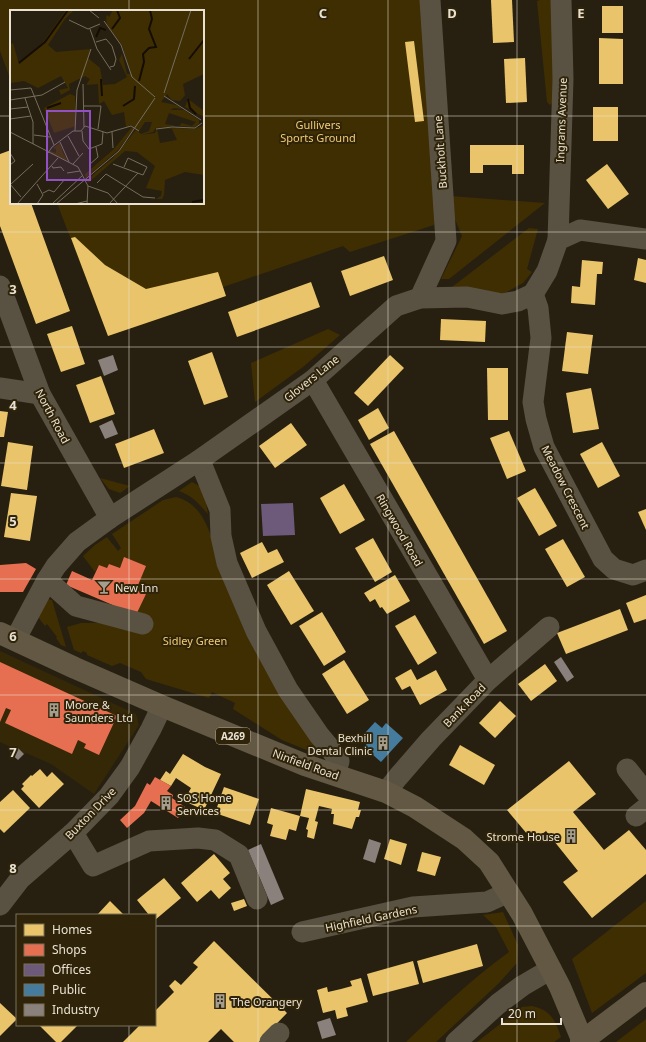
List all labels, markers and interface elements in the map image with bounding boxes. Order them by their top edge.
text: C [319,4,327,22]
text: D [447,4,457,22]
text: E [577,4,585,22]
inset map [10,10,204,204]
street label: Ingrams Avenue [552,77,570,163]
street label: Buckholt Lane [430,115,450,189]
park label: Gullivers Sports Ground [280,117,356,145]
text: 3 [9,280,17,298]
street label: Glovers Lane [280,351,342,405]
street label: North Road [32,386,74,446]
text: 4 [9,396,17,414]
street label: Meadow Crescent [538,443,594,531]
street label: Ringwood Road [373,491,427,569]
text: 5 [9,512,17,530]
bar icon: New Inn [96,579,112,595]
place label: New Inn [115,580,158,595]
text: 6 [9,627,17,645]
park label: Sidley Green [163,633,227,648]
street label: Bank Road [439,680,489,730]
place label: Moore & Saunders Ltd [65,697,133,725]
building icon: Moore & Saunders Ltd [46,702,62,718]
road number: A269 [216,728,250,744]
place label: Bexhill Dental Clinic [308,730,372,758]
building icon: Bexhill Dental Clinic [375,735,391,751]
text: 7 [9,743,17,761]
street label: Ninfield Road [271,745,341,783]
street label: Buxton Drive [61,784,119,842]
place label: SOS Home Services [177,790,232,818]
building icon: SOS Home Services [158,795,174,811]
building icon: Strome House [563,828,579,844]
place label: Strome House [487,829,560,844]
text: 8 [9,859,17,877]
street label: Highfield Gardens [324,901,418,935]
legend [16,914,156,1026]
text: Homes [52,921,92,938]
text: Shops [52,941,87,958]
text: Offices [52,961,91,978]
text: Public [52,981,86,998]
building icon: The Orangery [212,993,228,1009]
place label: The Orangery [231,994,302,1009]
scale bar [502,1000,561,1026]
text: Industry [52,1001,100,1018]
text: 20 m [508,1005,536,1022]

